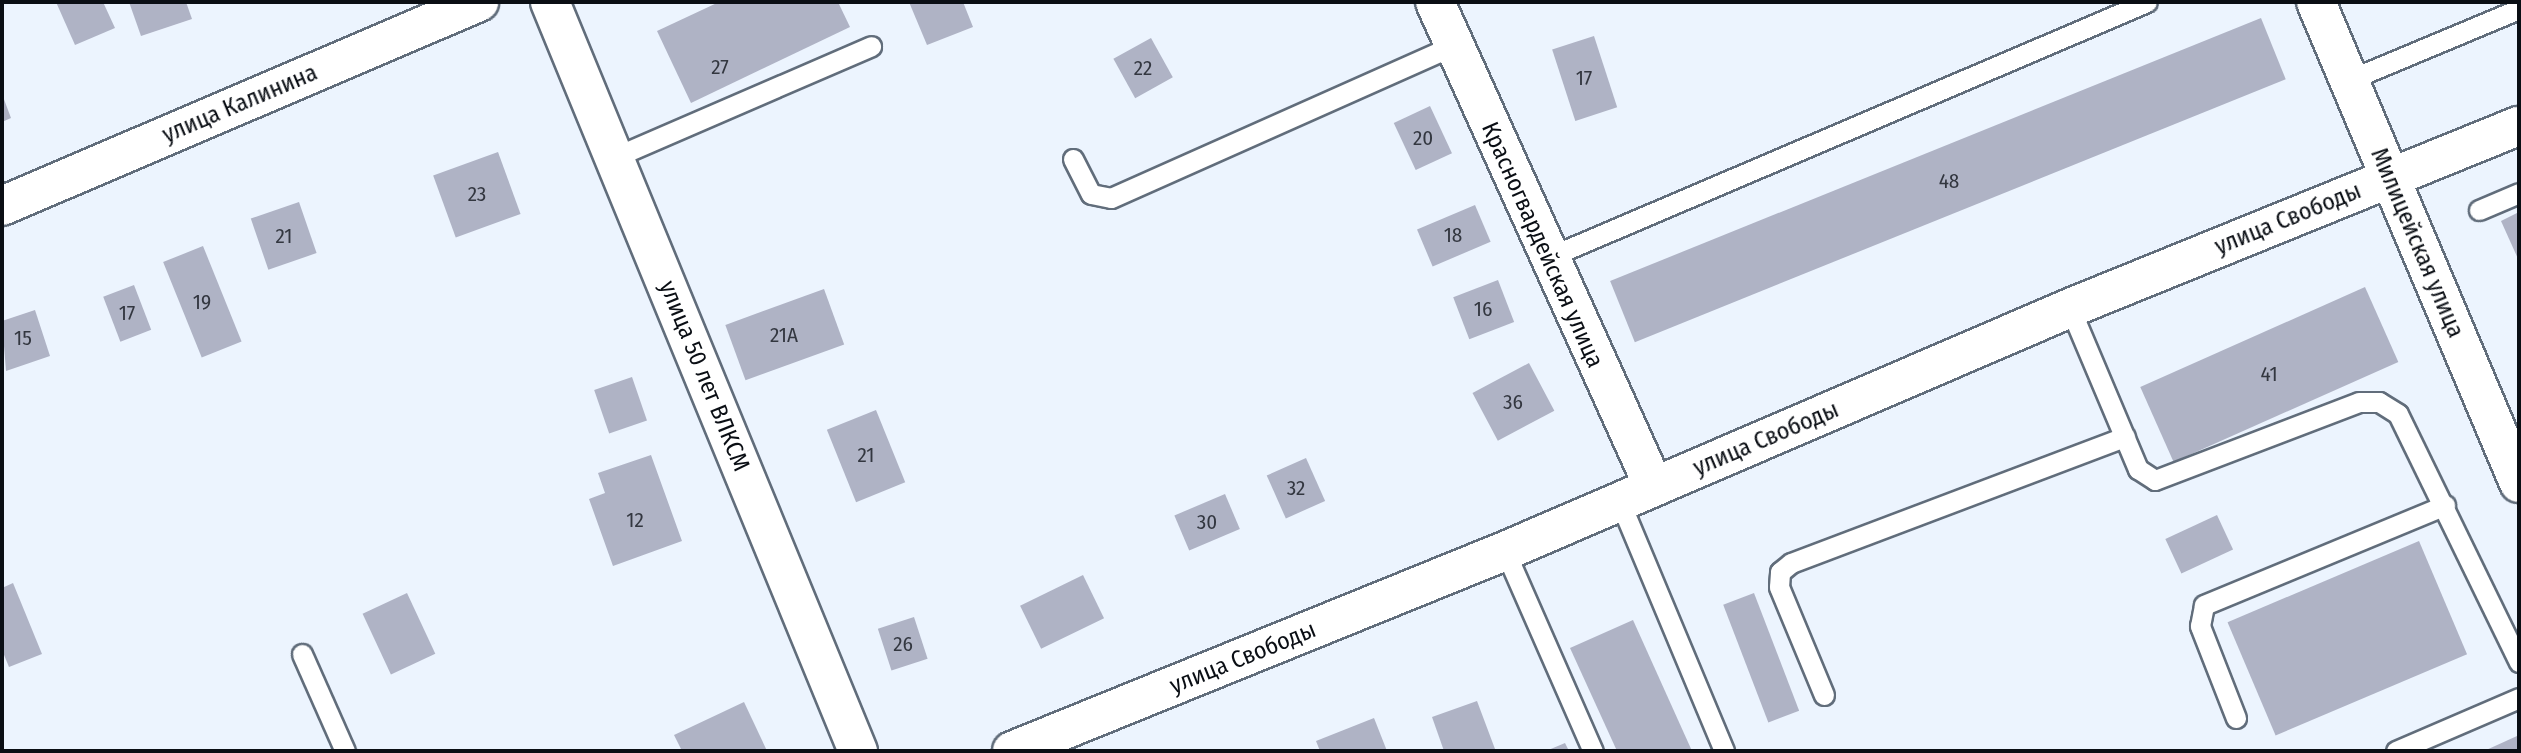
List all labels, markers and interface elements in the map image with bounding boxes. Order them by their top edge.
house number: 27 [711,54,729,80]
house number: 22 [1134,55,1152,81]
street label: улица Калинина [158,58,322,150]
house number: 17 [1576,65,1592,91]
street label: Красногвардейская улица [1475,118,1609,372]
house number: 20 [1413,125,1433,151]
street label: Милицейская улица [2364,144,2470,342]
house number: 48 [1939,168,1959,194]
street label: улица Свободы [2211,177,2365,261]
house number: 23 [468,181,486,207]
house number: 18 [1444,222,1462,248]
house number: 21 [276,223,292,249]
street label: улица 50 лет ВЛКСМ [653,277,755,475]
house number: 19 [193,289,211,315]
house number: 16 [1474,296,1492,322]
house number: 17 [119,300,135,326]
house number: 21А [770,322,798,348]
house number: 15 [14,325,32,351]
house number: 41 [2260,361,2278,387]
house number: 36 [1503,389,1523,415]
street label: улица Свободы [1689,395,1843,483]
house number: 21 [858,442,874,468]
house number: 32 [1287,475,1305,501]
house number: 12 [626,507,644,533]
house number: 30 [1197,509,1217,535]
street label: улица Свободы [1166,616,1320,700]
house number: 26 [893,631,913,657]

